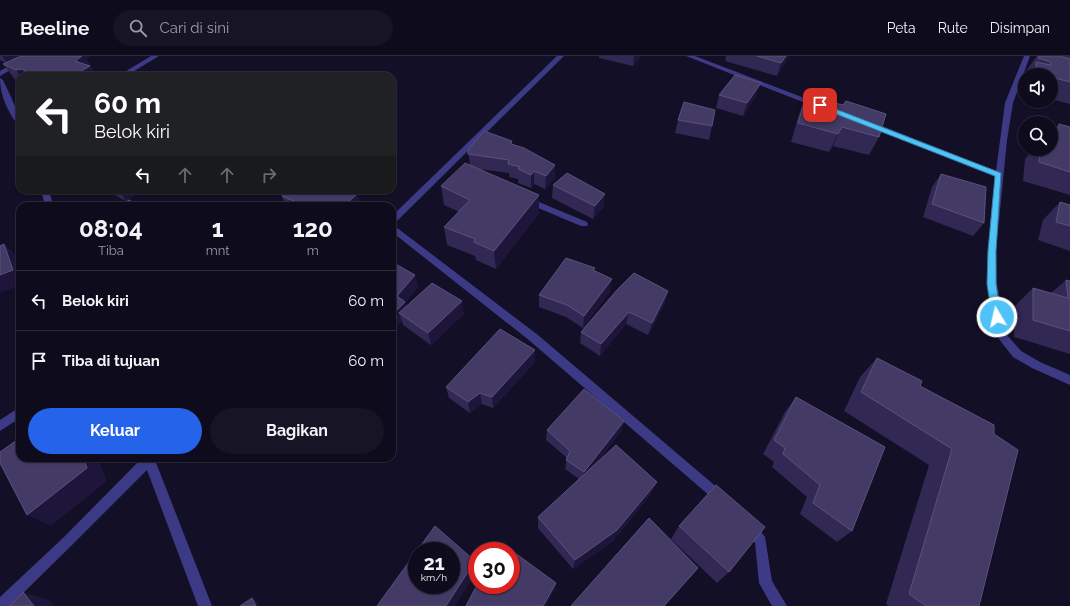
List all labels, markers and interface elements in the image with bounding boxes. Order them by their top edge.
search box [113,10,393,46]
text: Beeline [20,17,89,39]
icon: search [127,17,149,39]
text: Cari di sini [159,19,229,37]
text: Peta [887,20,916,36]
text: Rute [938,20,968,36]
text: Disimpan [990,20,1050,36]
map controls [1018,68,1058,156]
button: sound [1018,68,1058,108]
text: 60 m [94,87,161,120]
icon: left [28,88,80,140]
pin [803,88,837,122]
icon: arrive [809,94,831,116]
button: search [1018,116,1058,156]
text: Belok kiri [94,121,170,142]
icon: left [132,164,154,186]
icon: ahead [174,164,196,186]
icon: ahead [216,164,238,186]
icon: right [258,164,280,186]
text: 08:04 [79,214,143,243]
text: 1 [212,214,224,243]
text: 120 [293,214,333,243]
text: Tiba [98,243,124,258]
text: mnt [206,243,230,258]
text: m [307,243,319,258]
icon: left [28,290,50,312]
text: Belok kiri [62,292,129,310]
text: 60 m [348,292,384,310]
position arrow [976,296,1018,338]
icon: arrive [28,350,50,372]
text: Tiba di tujuan [62,352,160,370]
text: 60 m [348,352,384,370]
button: Keluar [28,408,202,454]
button: Bagikan [210,408,384,454]
speed limit sign: 30 [468,542,520,594]
text: 21 [423,551,445,575]
text: km/h [421,572,447,583]

